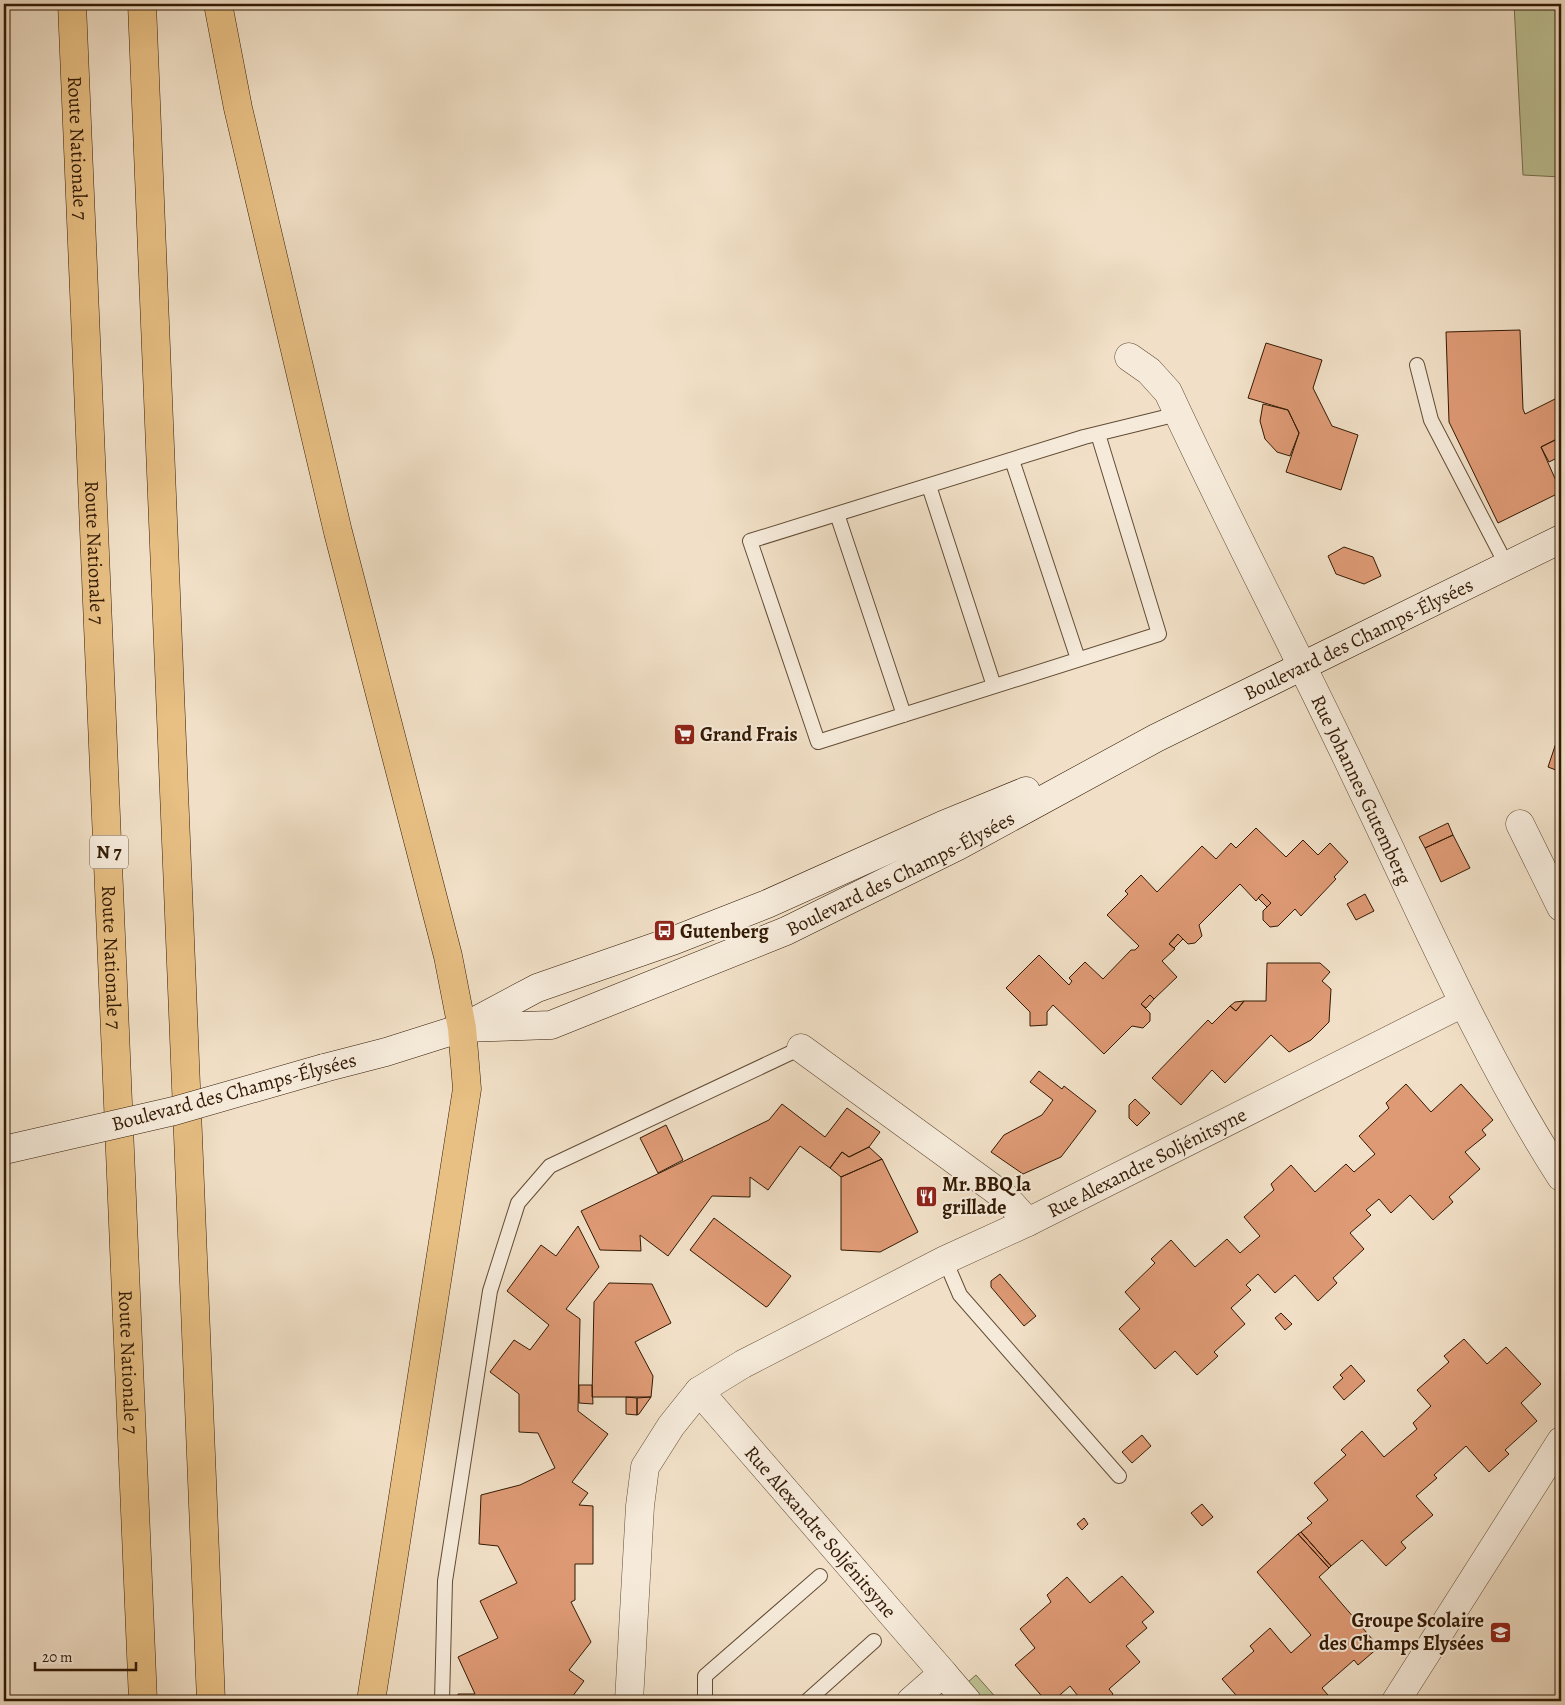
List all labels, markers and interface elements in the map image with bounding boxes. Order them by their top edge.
street label: Route Nationale 7 [62,75,95,221]
street label: Route Nationale 7 [78,480,111,626]
street label: Boulevard des Champs-Élysées [1239,571,1478,706]
street label: Rue Johannes Gutemberg [1305,690,1418,889]
place label: Grand Frais [700,721,798,748]
supermarket icon: Grand Frais [672,722,696,746]
street label: Boulevard des Champs-Élysées [781,804,1019,942]
road number: N 7 [90,836,128,869]
street label: Route Nationale 7 [95,885,128,1030]
place label: Gutenberg [680,918,770,945]
bus stop icon: Gutenberg [652,919,676,943]
street label: Boulevard des Champs-Élysées [109,1046,359,1138]
street label: Rue Alexandre Soljénitsyne [1042,1101,1251,1224]
place label: Mr. BBQ la grillade [942,1171,1032,1221]
restaurant icon: Mr. BBQ la grillade [914,1184,938,1208]
street label: Route Nationale 7 [112,1289,145,1435]
street label: Rue Alexandre Soljénitsyne [739,1440,903,1624]
place label: Groupe Scolaire des Champs Elysées [1319,1607,1484,1657]
school or university icon: Groupe Scolaire des Champs Elysées [1488,1620,1512,1644]
scale bar [35,1640,136,1672]
text: 20 m [42,1647,73,1667]

